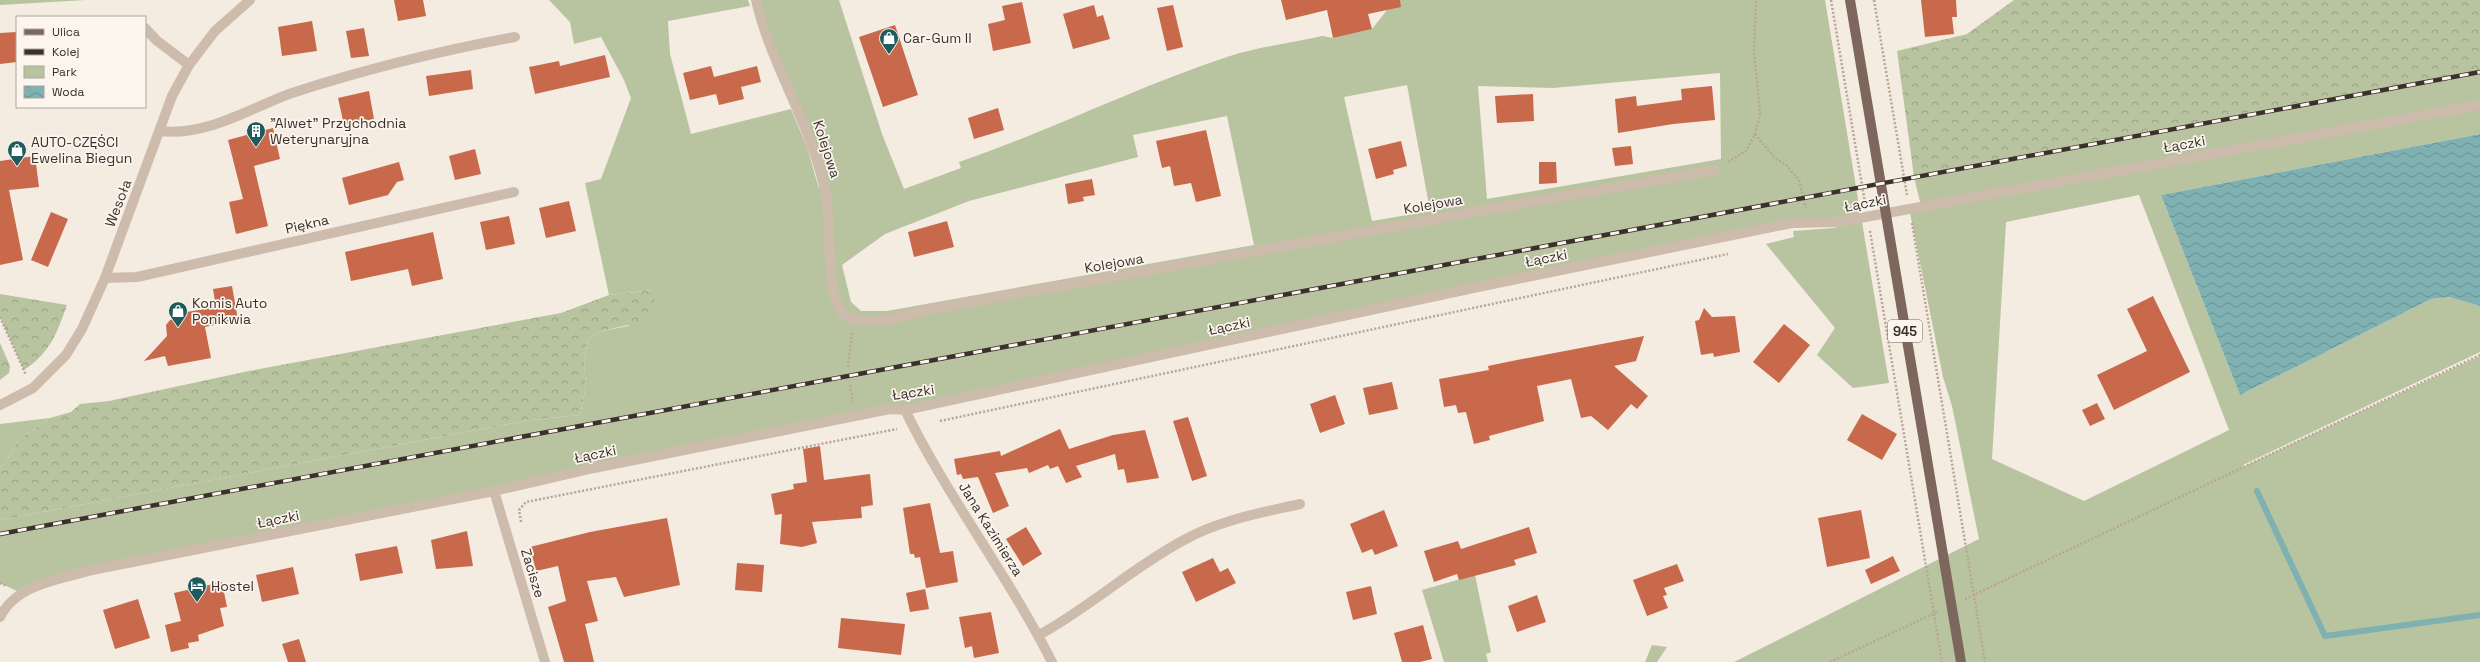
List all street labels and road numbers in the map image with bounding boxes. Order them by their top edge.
street label: Kolejowa [809,118,845,180]
street label: Łączki [2161,131,2207,157]
street label: Wesoła [101,177,135,229]
street label: Kolejowa [1402,190,1464,218]
street label: Łączki [1842,190,1888,216]
street label: Piękna [283,210,331,238]
street label: Łączki [1523,245,1569,271]
street label: Kolejowa [1083,249,1145,277]
street label: Łączki [1206,313,1252,339]
road number: 945 [1888,320,1922,342]
street label: Łączki [891,380,935,404]
street label: Łączki [572,441,618,467]
street label: Jana Kazimierza [955,478,1027,580]
street label: Łączki [255,506,301,532]
street label: Zacisze [517,546,549,600]

